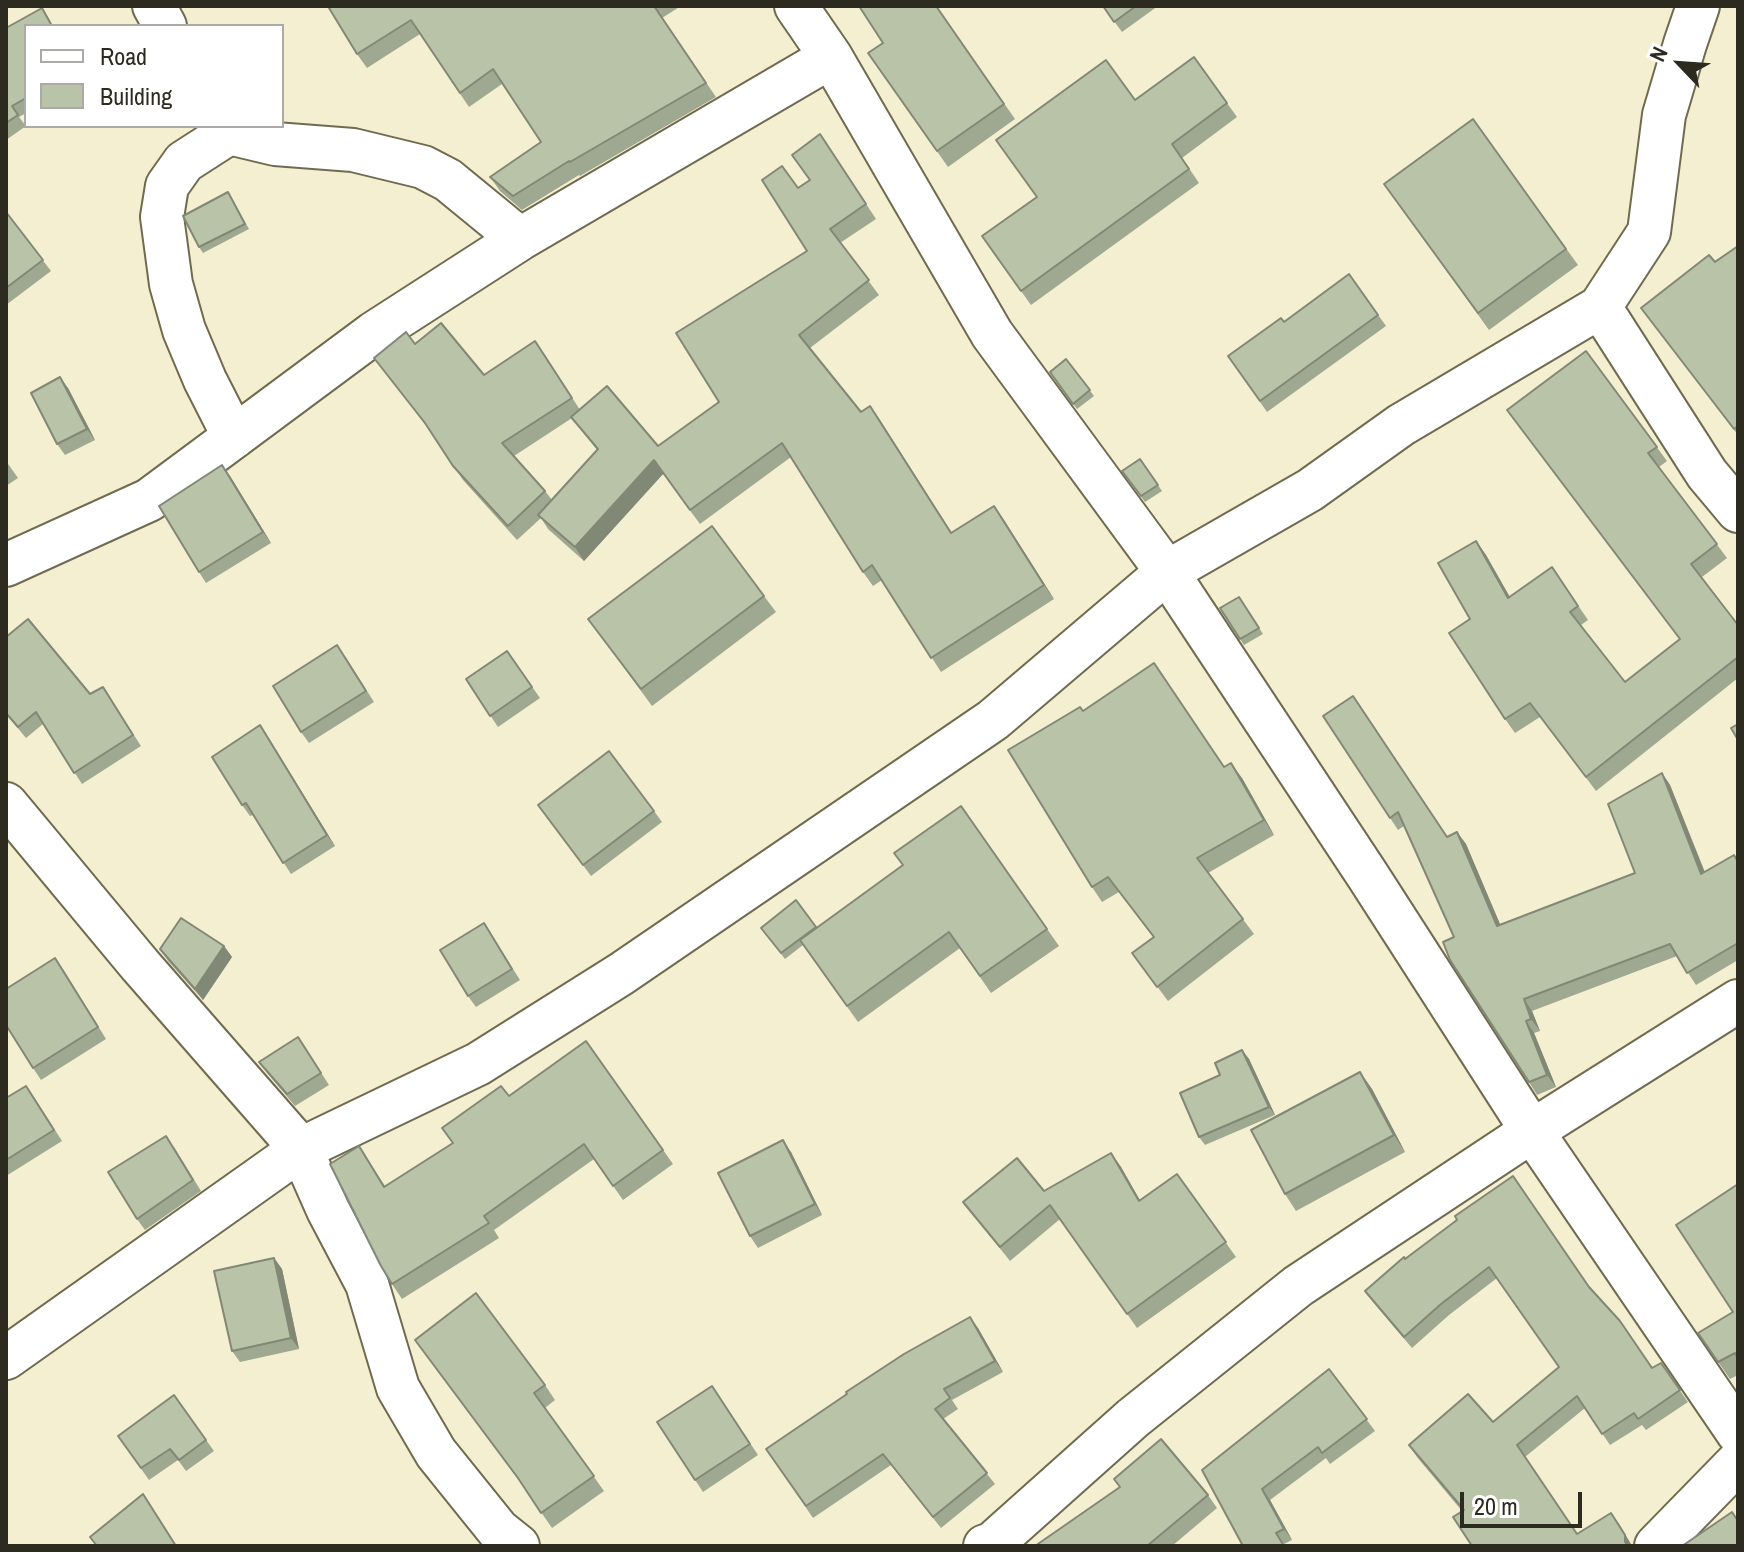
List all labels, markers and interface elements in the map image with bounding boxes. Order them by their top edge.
legend [24,24,284,128]
north arrow [1640,24,1720,104]
text: Road [100,40,147,72]
text: N [1642,42,1675,66]
text: Building [100,80,172,112]
scale bar [1464,1476,1586,1526]
text: 20 m [1474,1490,1518,1522]

